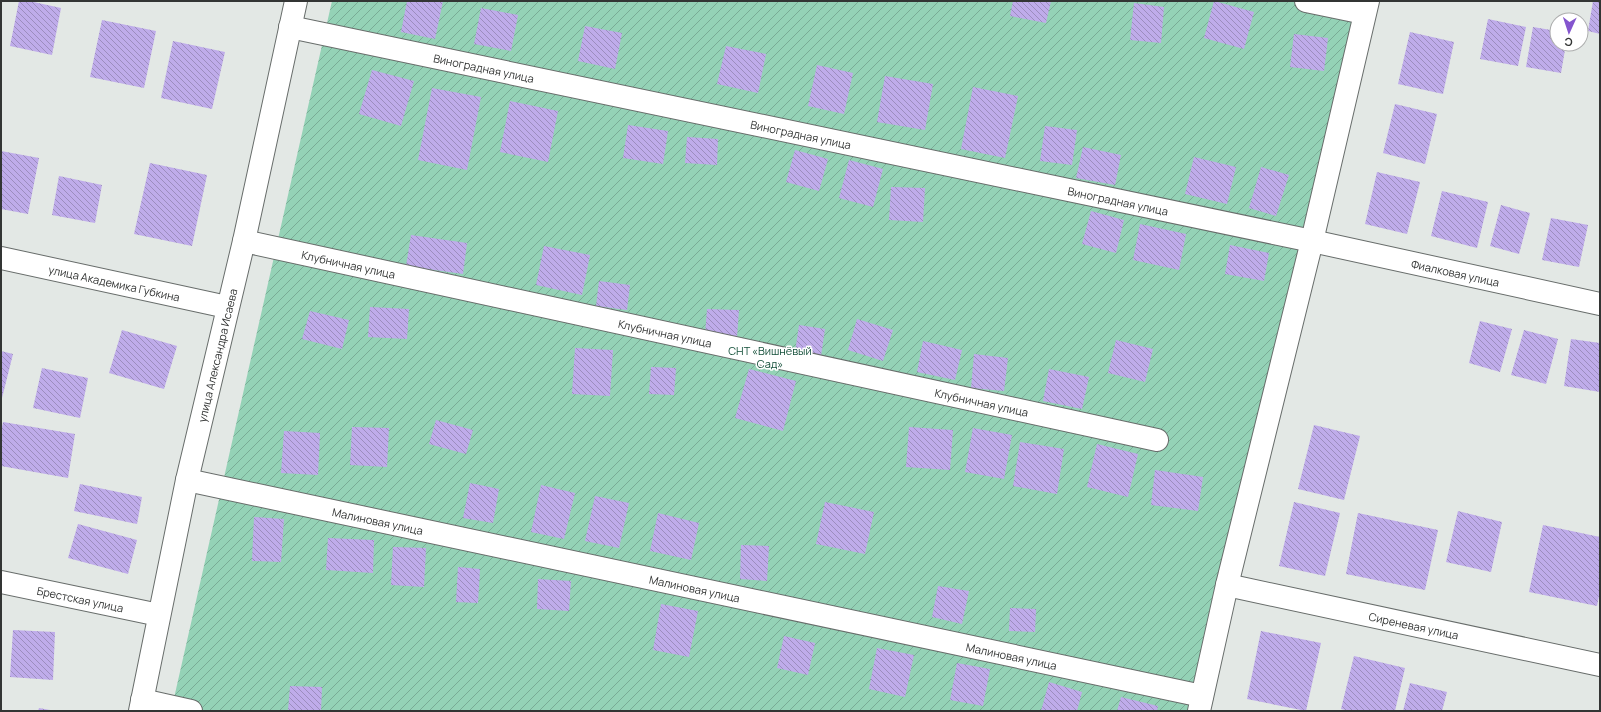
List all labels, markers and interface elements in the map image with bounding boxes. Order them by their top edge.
north arrow [1549,12,1589,52]
text: С [1564,35,1573,50]
street label: Виноградная улица [432,50,535,85]
street label: Виноградная улица [749,116,853,152]
street label: Виноградная улица [1066,183,1170,218]
street label: Клубничная улица [300,246,397,281]
street label: Фиалковая улица [1410,255,1501,289]
street label: улица Академика Губкина [47,261,181,304]
street label: улица Александра Исаева [194,287,240,423]
street label: Клубничная улица [617,315,713,350]
park label: СНТ «Вишнёвый Cад» [728,343,812,371]
street label: Клубничная улица [933,384,1030,419]
street label: Малиновая улица [331,504,424,538]
street label: Малиновая улица [648,571,741,605]
street label: Брестская улица [36,582,125,615]
street label: Сиреневая улица [1367,608,1460,642]
street label: Малиновая улица [965,639,1058,672]

